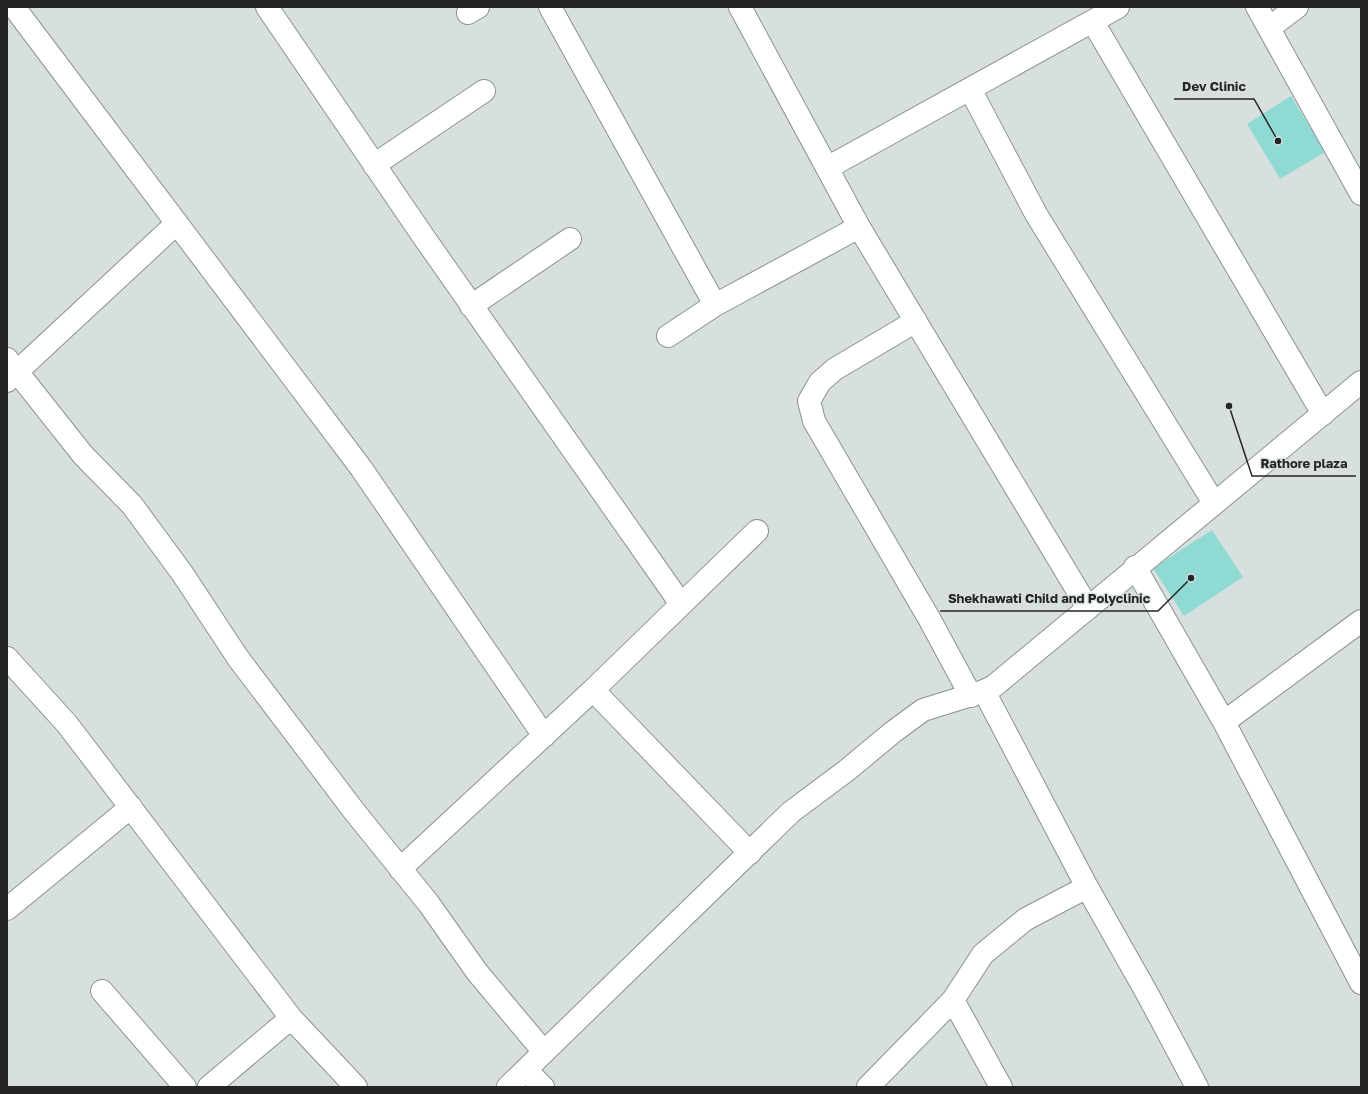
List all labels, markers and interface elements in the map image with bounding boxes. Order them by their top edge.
callout: Dev Clinic [1174,74,1254,99]
text: Dev Clinic [1182,78,1246,94]
callout: Rathore plaza [1252,451,1356,476]
text: Rathore plaza [1260,455,1348,471]
callout: Shekhawati Child and Polyclinic [940,586,1158,611]
text: Shekhawati Child and Polyclinic [948,590,1151,606]

